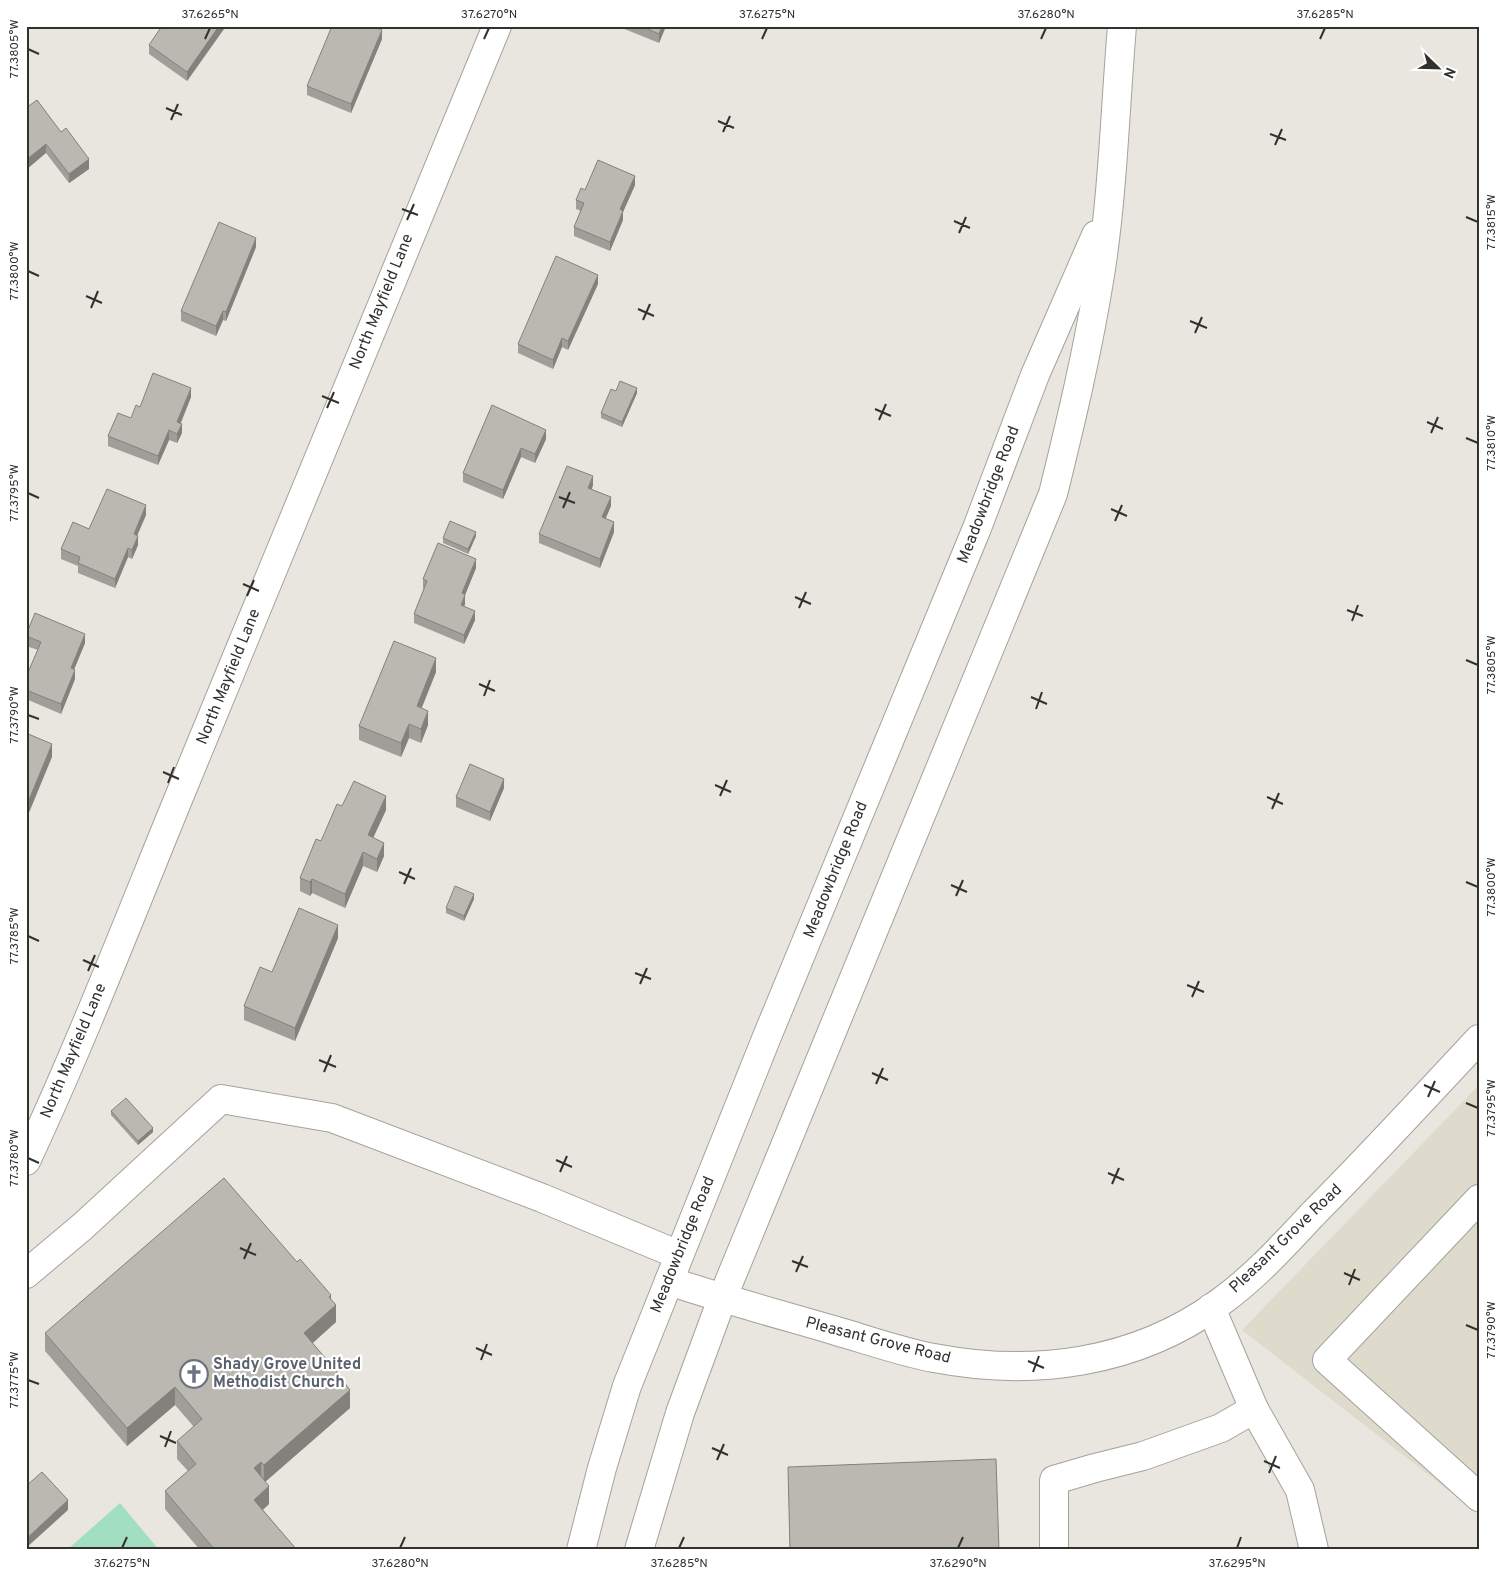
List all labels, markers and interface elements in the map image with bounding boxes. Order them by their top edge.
text: 37.6265°N [181,7,239,23]
text: 37.6270°N [461,7,517,23]
text: 37.6275°N [739,7,795,23]
text: 37.6280°N [1017,7,1075,23]
text: 37.6285°N [1296,7,1354,23]
text: 77.3805°W [7,19,23,79]
north arrow [1412,42,1462,92]
text: N [1439,65,1458,80]
text: 77.3815°W [1484,194,1500,250]
street label: North Mayfield Lane [346,231,418,373]
text: 77.3800°W [7,241,23,301]
text: 77.3810°W [1484,415,1500,471]
street label: Meadowbridge Road [954,423,1024,567]
text: 77.3795°W [7,464,23,522]
street label: North Mayfield Lane [193,606,265,748]
text: 77.3805°W [1484,635,1500,695]
text: 77.3790°W [7,686,23,744]
street label: Meadowbridge Road [799,799,873,941]
text: 77.3800°W [1484,857,1500,917]
text: 77.3785°W [7,907,23,965]
street label: North Mayfield Lane [37,980,111,1122]
text: 77.3795°W [1484,1079,1500,1137]
text: 77.3780°W [7,1129,23,1187]
street label: Meadowbridge Road [646,1174,720,1316]
street label: Pleasant Grove Road [1225,1180,1347,1298]
text: 77.3790°W [1484,1301,1500,1359]
street label: Pleasant Grove Road [803,1313,953,1369]
text: 77.3775°W [7,1352,23,1408]
place label: Shady Grove United Methodist Church [213,1355,361,1393]
church icon: Shady Grove United Methodist Church [179,1359,209,1389]
text: 37.6275°N [94,1556,150,1572]
text: 37.6280°N [371,1556,429,1572]
text: 37.6285°N [650,1556,708,1572]
text: 37.6290°N [929,1556,987,1572]
text: 37.6295°N [1208,1556,1266,1572]

